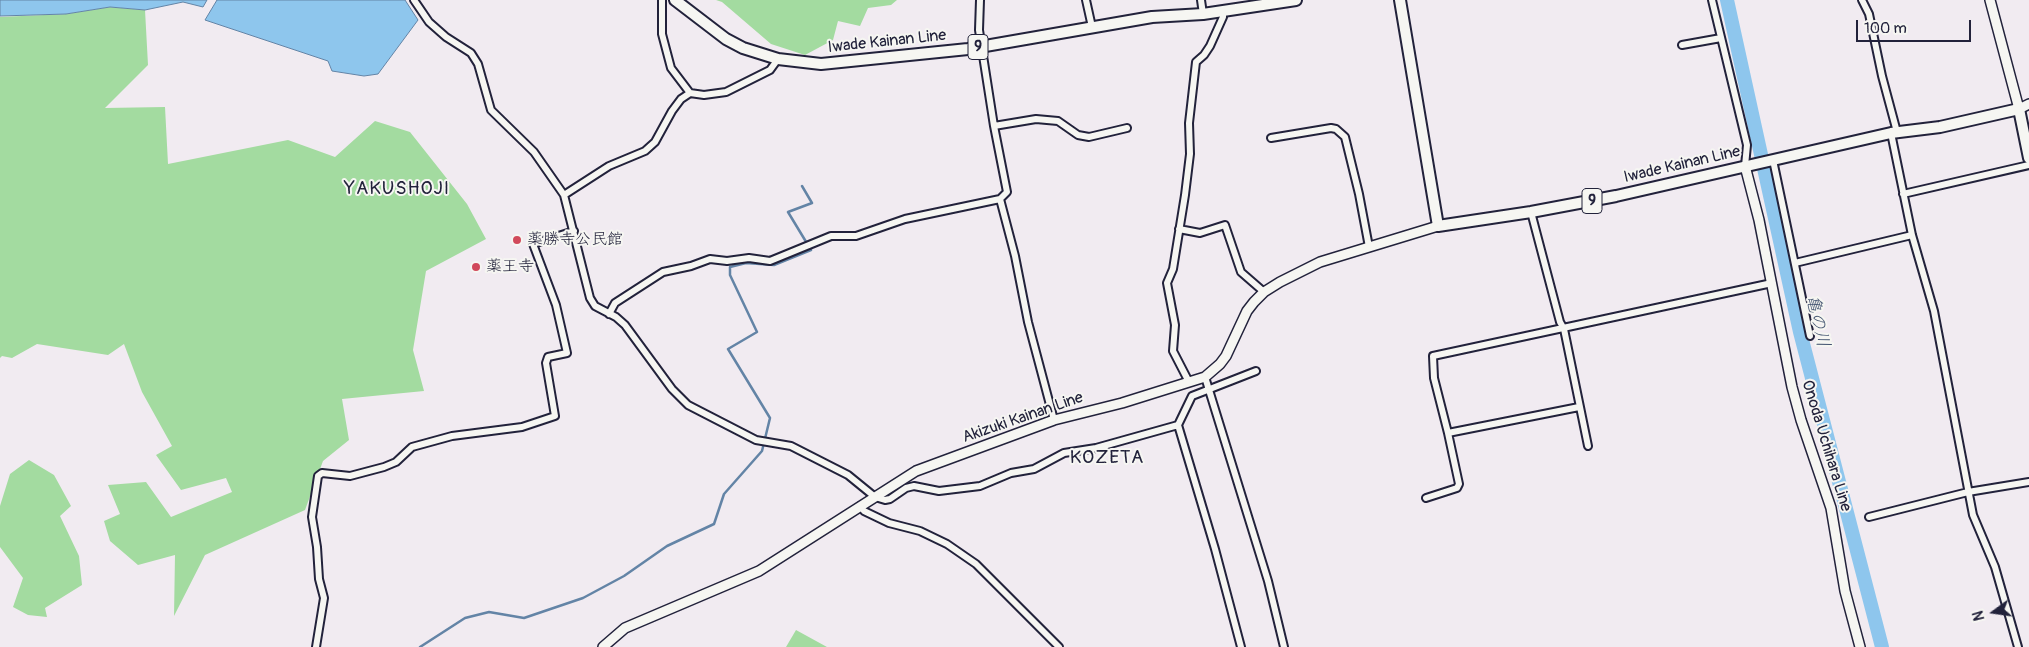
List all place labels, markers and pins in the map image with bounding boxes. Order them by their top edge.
place label: 薬勝寺公民館 [527,230,623,250]
marker: 薬勝寺公民館 [511,234,523,246]
place label: 薬王寺 [486,257,534,277]
marker: 薬王寺 [470,261,482,273]

